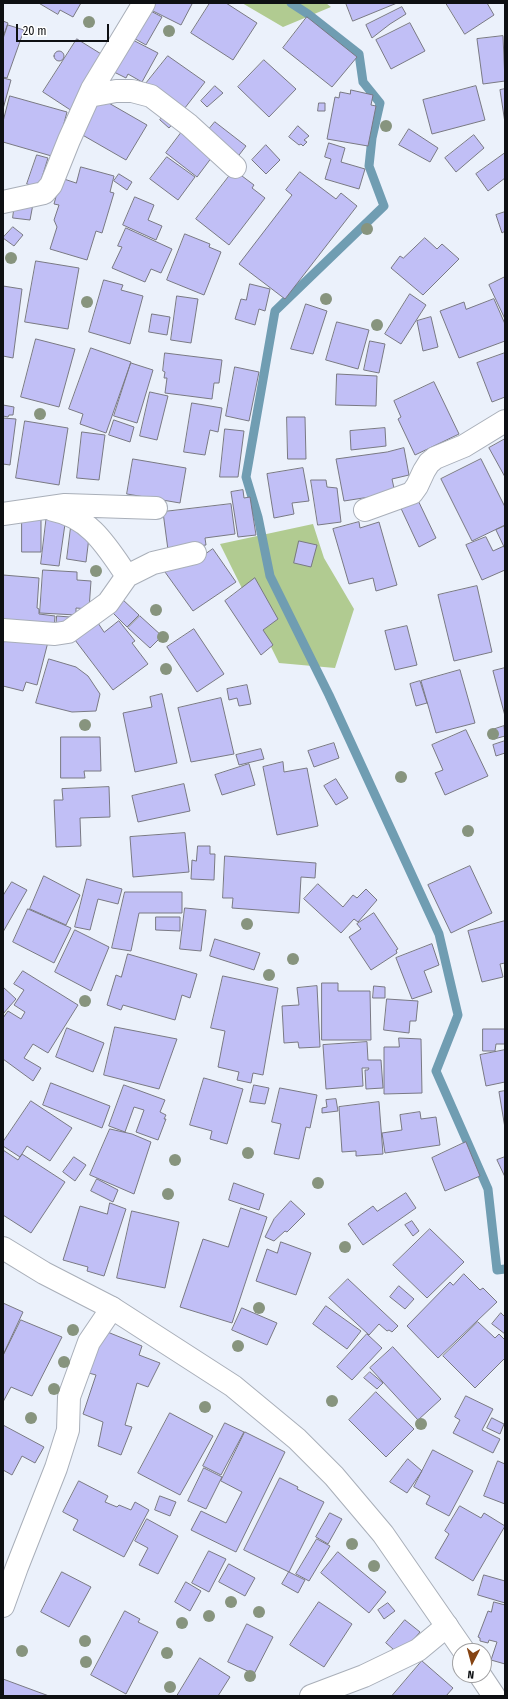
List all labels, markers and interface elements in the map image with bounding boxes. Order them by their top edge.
scale bar [18,16,111,42]
text: 20 m [23,24,47,38]
north arrow [452,1643,492,1683]
text: N [467,1668,475,1681]

